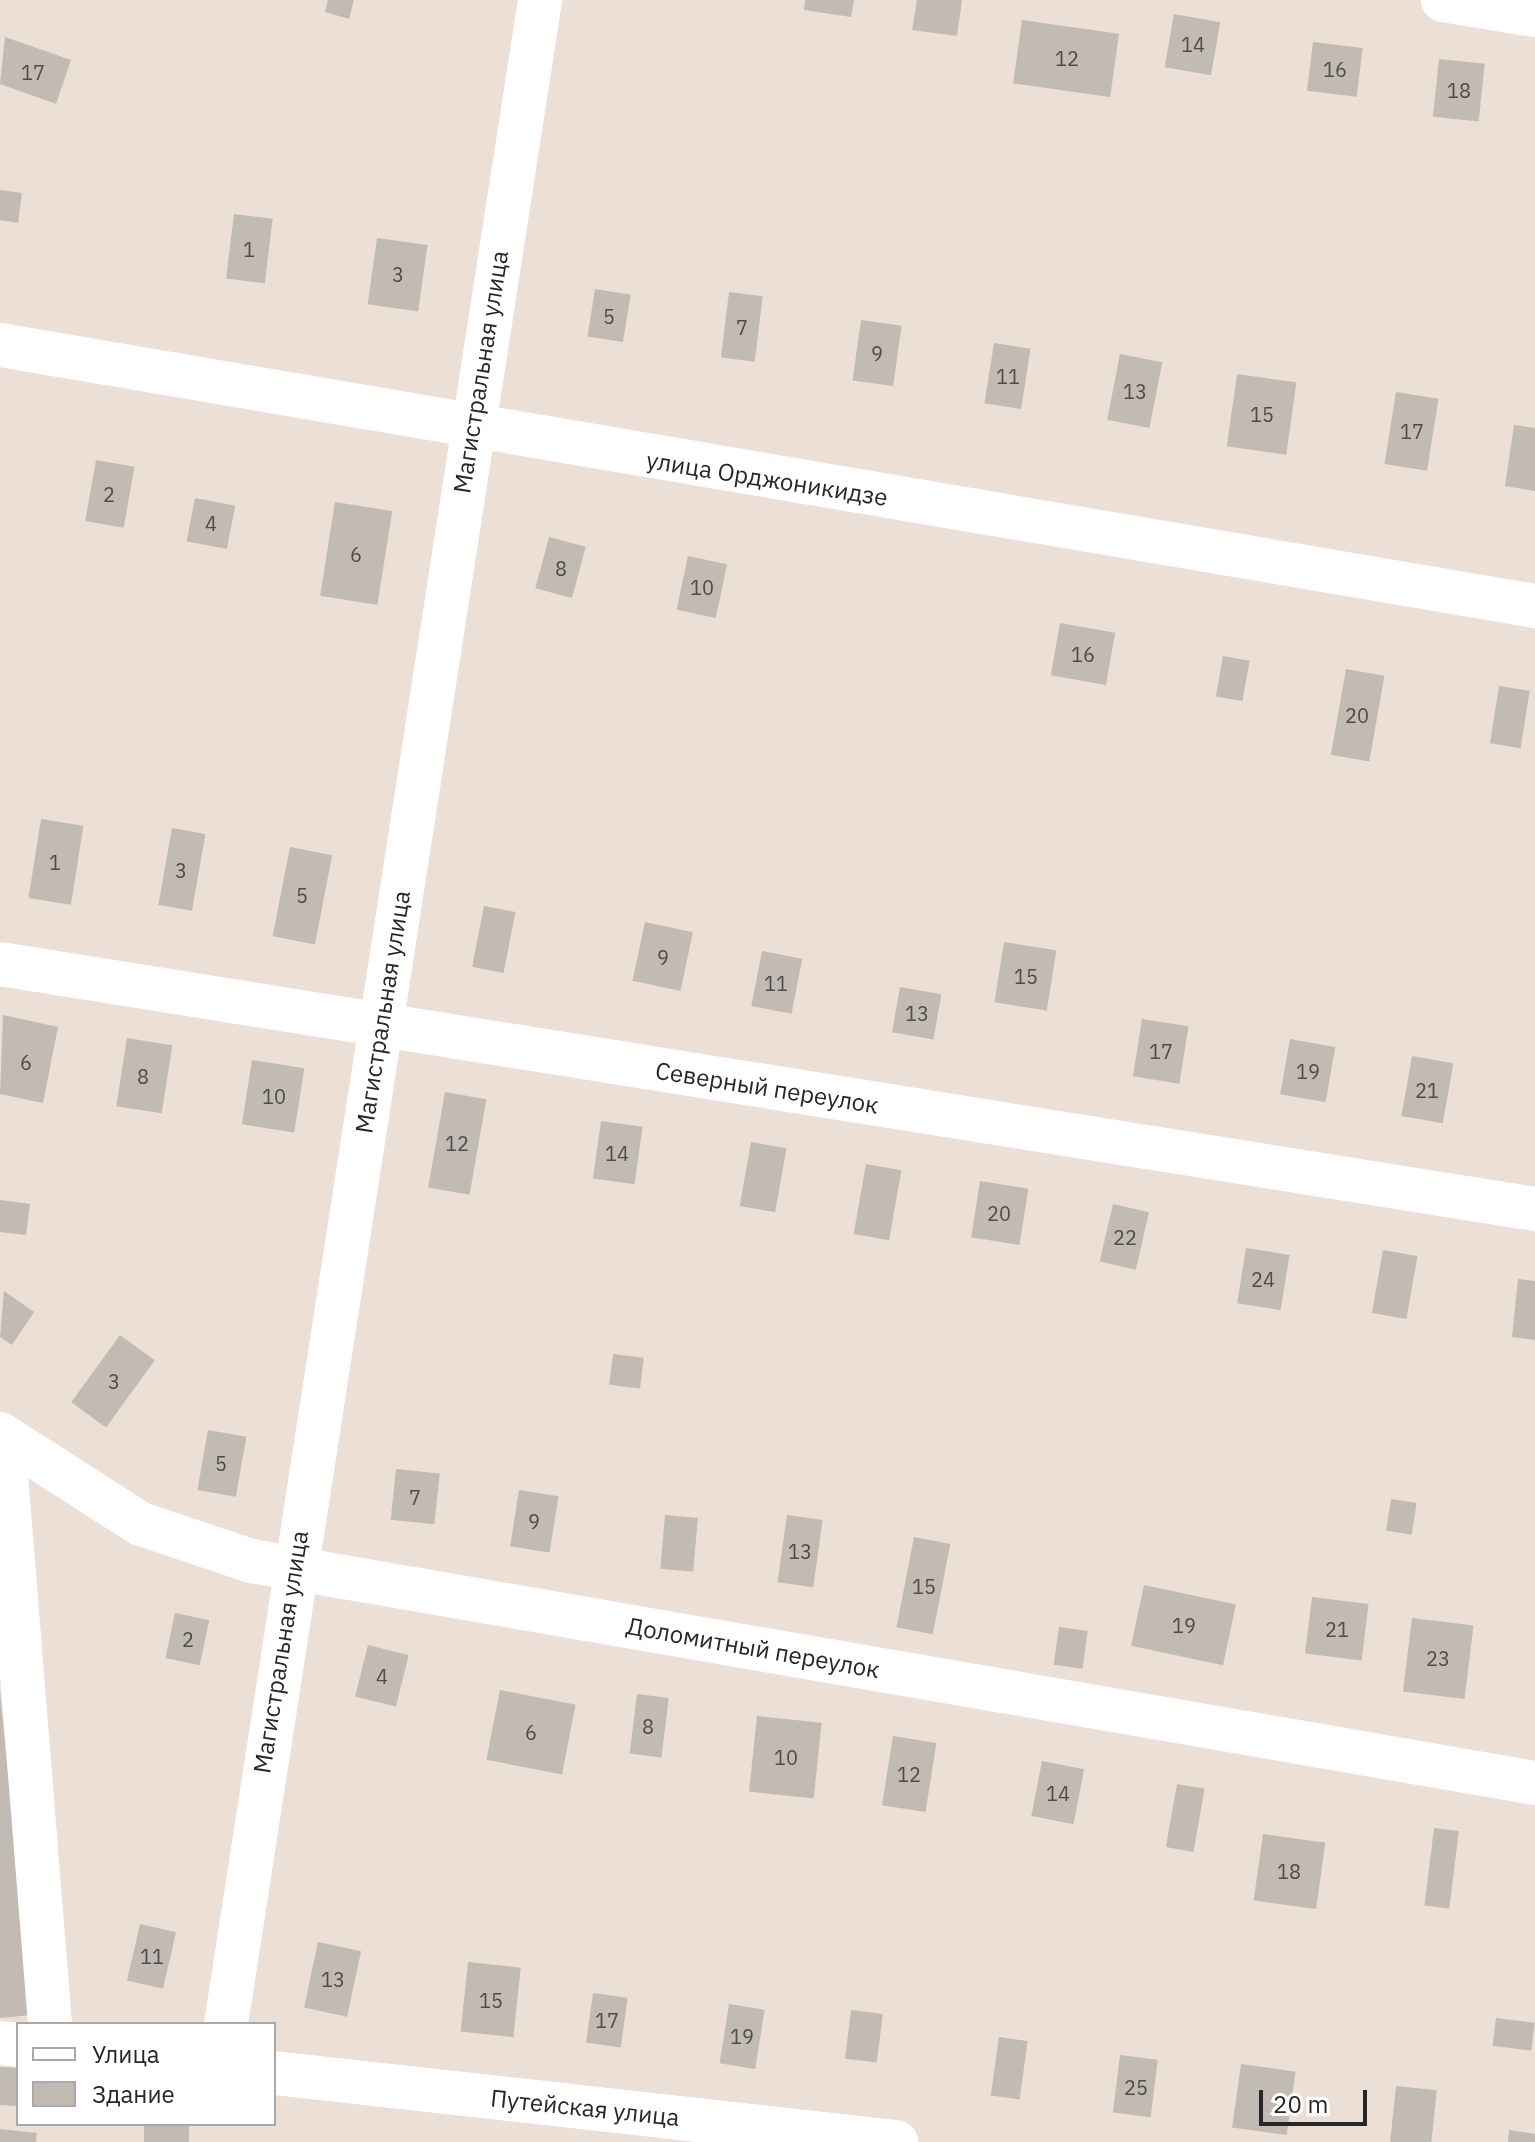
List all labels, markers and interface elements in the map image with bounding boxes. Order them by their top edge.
house number: 14 [1181,32,1205,56]
house number: 12 [1055,46,1079,70]
house number: 16 [1323,57,1347,81]
house number: 17 [21,60,45,84]
house number: 18 [1447,78,1471,102]
house number: 1 [243,237,255,261]
street label: Магистральная улица [448,249,514,495]
house number: 3 [392,262,404,286]
house number: 5 [603,304,615,328]
house number: 7 [736,315,748,339]
house number: 9 [871,341,883,365]
house number: 11 [996,364,1020,388]
house number: 13 [1123,379,1147,403]
house number: 15 [1250,402,1274,426]
house number: 17 [1400,419,1424,443]
street label: улица Орджоникидзе [644,446,890,512]
house number: 2 [103,482,115,506]
house number: 4 [205,511,217,535]
house number: 6 [350,542,362,566]
house number: 8 [555,556,567,580]
house number: 10 [690,575,714,599]
house number: 16 [1071,642,1095,666]
house number: 20 [1345,703,1369,727]
house number: 1 [49,850,61,874]
house number: 3 [175,858,187,882]
house number: 5 [296,883,308,907]
street label: Магистральная улица [350,889,416,1135]
house number: 9 [657,945,669,969]
house number: 15 [1014,964,1038,988]
house number: 11 [764,971,788,995]
house number: 13 [905,1001,929,1025]
house number: 17 [1149,1039,1173,1063]
house number: 6 [20,1050,32,1074]
street label: Северный переулок [653,1056,881,1120]
house number: 19 [1296,1059,1320,1083]
house number: 8 [137,1064,149,1088]
house number: 21 [1415,1078,1439,1102]
house number: 10 [262,1084,286,1108]
house number: 12 [445,1131,469,1155]
house number: 14 [605,1141,629,1165]
house number: 20 [987,1201,1011,1225]
house number: 22 [1113,1225,1137,1249]
house number: 24 [1251,1267,1275,1291]
house number: 3 [108,1369,120,1393]
house number: 5 [215,1451,227,1475]
house number: 7 [409,1485,421,1509]
house number: 9 [528,1509,540,1533]
street label: Магистральная улица [248,1529,314,1775]
house number: 13 [788,1539,812,1563]
house number: 15 [912,1574,936,1598]
street label: Доломитный переулок [624,1612,882,1684]
house number: 19 [1172,1613,1196,1637]
house number: 21 [1325,1617,1349,1641]
house number: 2 [182,1627,194,1651]
house number: 23 [1426,1646,1450,1670]
house number: 4 [376,1664,388,1688]
house number: 8 [642,1714,654,1738]
house number: 6 [525,1720,537,1744]
house number: 10 [774,1745,798,1769]
house number: 12 [897,1762,921,1786]
house number: 14 [1046,1781,1070,1805]
house number: 18 [1277,1859,1301,1883]
house number: 11 [140,1944,164,1968]
house number: 13 [321,1967,345,1991]
house number: 15 [479,1988,503,2012]
house number: 17 [595,2008,619,2032]
legend [16,2022,276,2126]
house number: 19 [730,2024,754,2048]
text: Улица [92,2038,160,2070]
scale bar [1263,2074,1371,2124]
house number: 25 [1124,2075,1148,2099]
text: Здание [92,2078,175,2110]
street label: Путейская улица [489,2084,681,2132]
text: 20 m [1273,2088,1328,2120]

